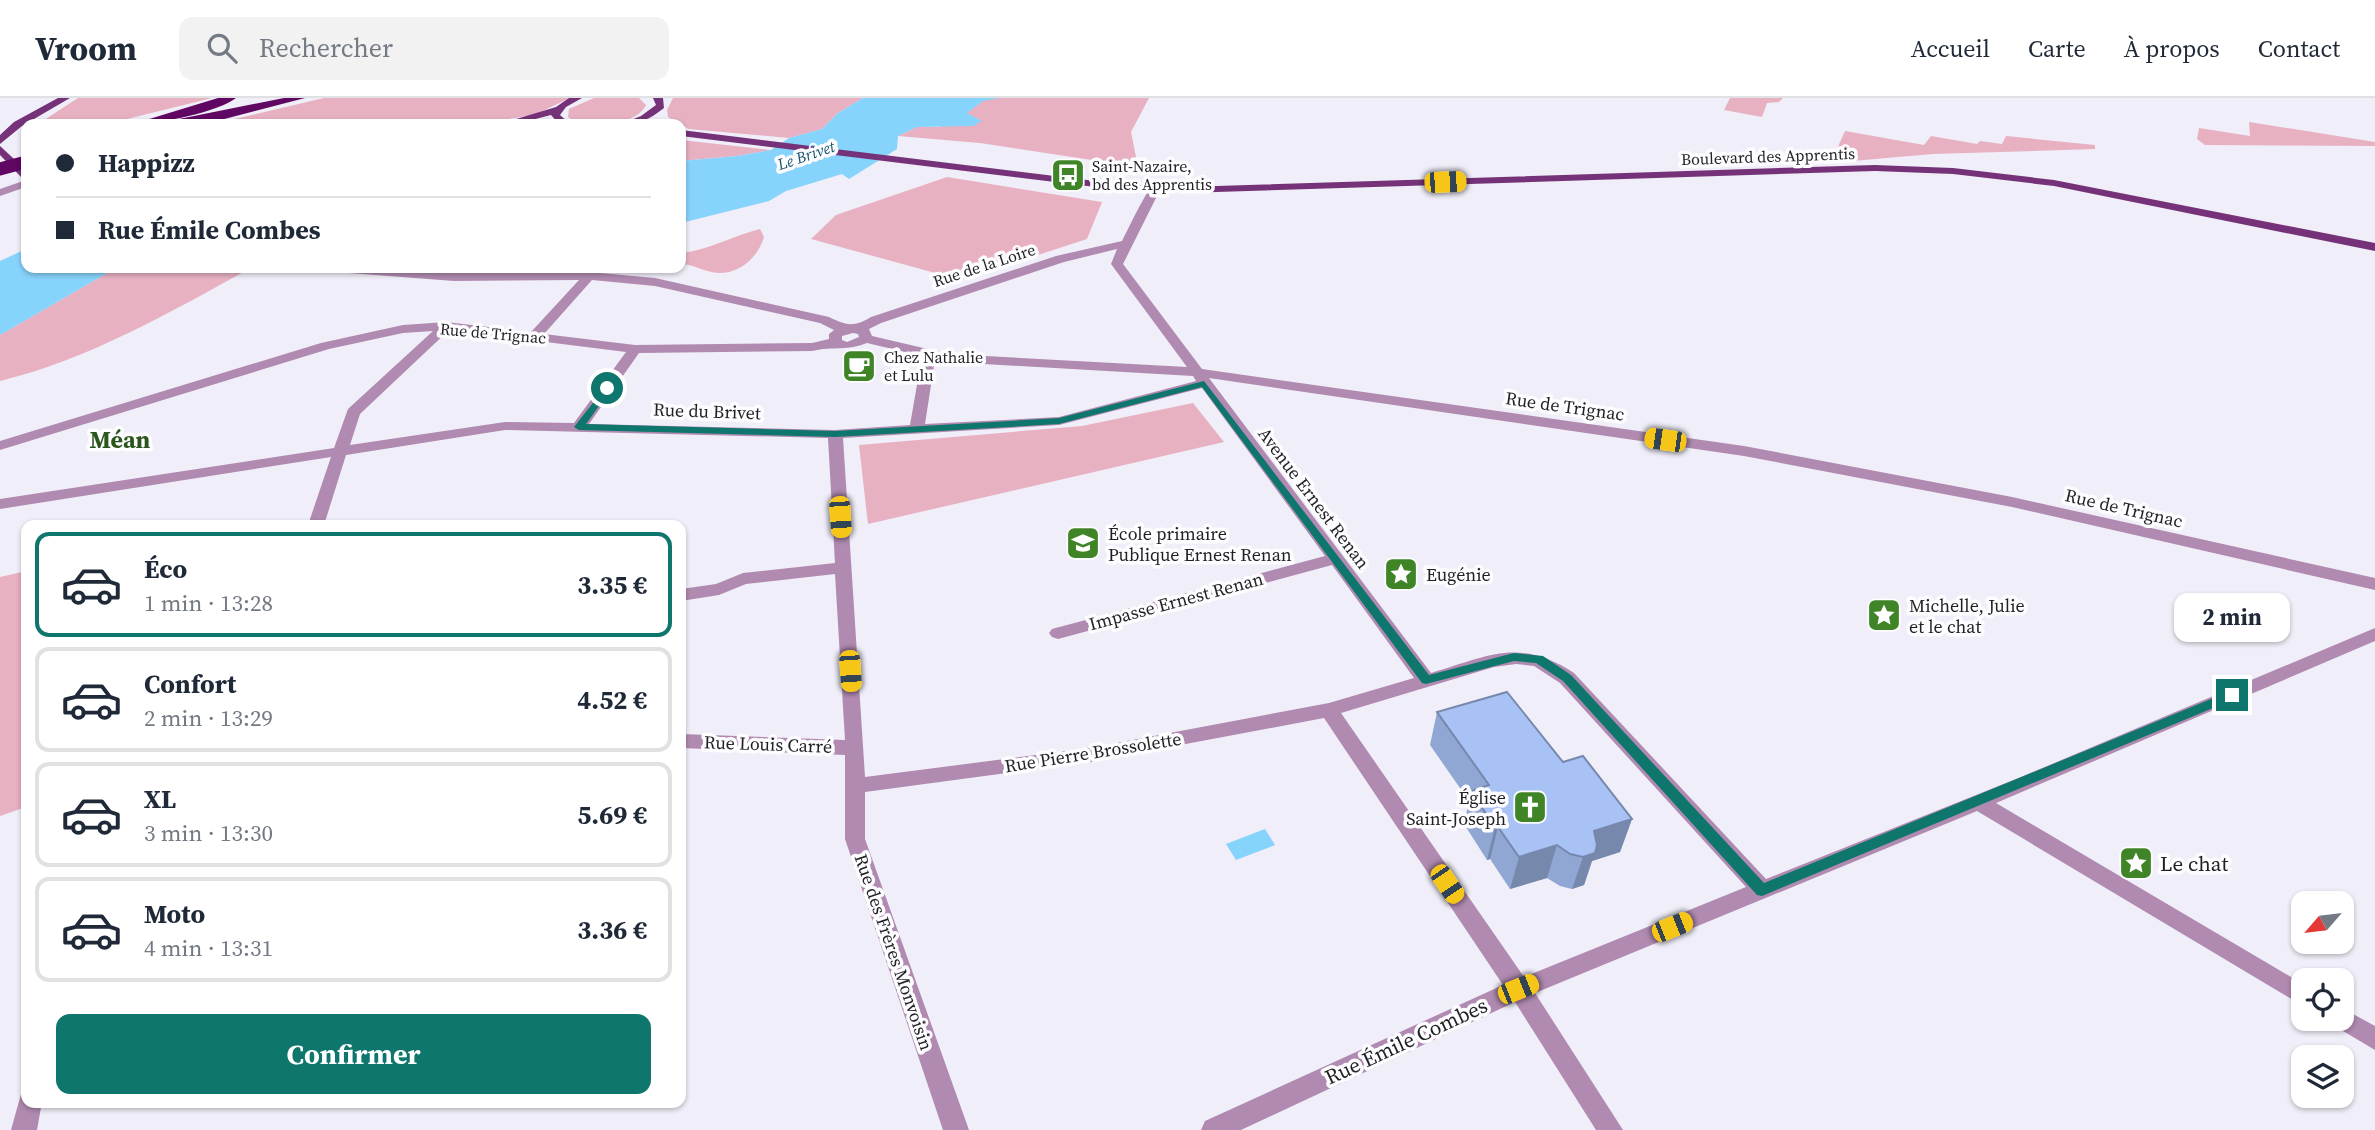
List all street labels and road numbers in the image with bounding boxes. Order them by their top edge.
street label: Boulevard des Apprentis [1681,142,1855,170]
street label: Rue de la Loire [930,238,1038,292]
street label: Rue de Trignac [439,317,547,349]
street label: Rue de Trignac [1504,385,1626,427]
street label: Rue du Brivet [653,397,761,425]
street label: Avenue Ernest Renan [1252,422,1376,574]
street label: Rue de Trignac [2063,482,2185,534]
street label: Impasse Ernest Renan [1086,566,1266,636]
street label: Rue Pierre Brossolette [1003,726,1183,778]
street label: Rue Louis Carré [704,729,832,759]
street label: Rue des Frères Monvoisin [849,851,939,1054]
street label: Rue Émile Combes [1320,991,1492,1091]

